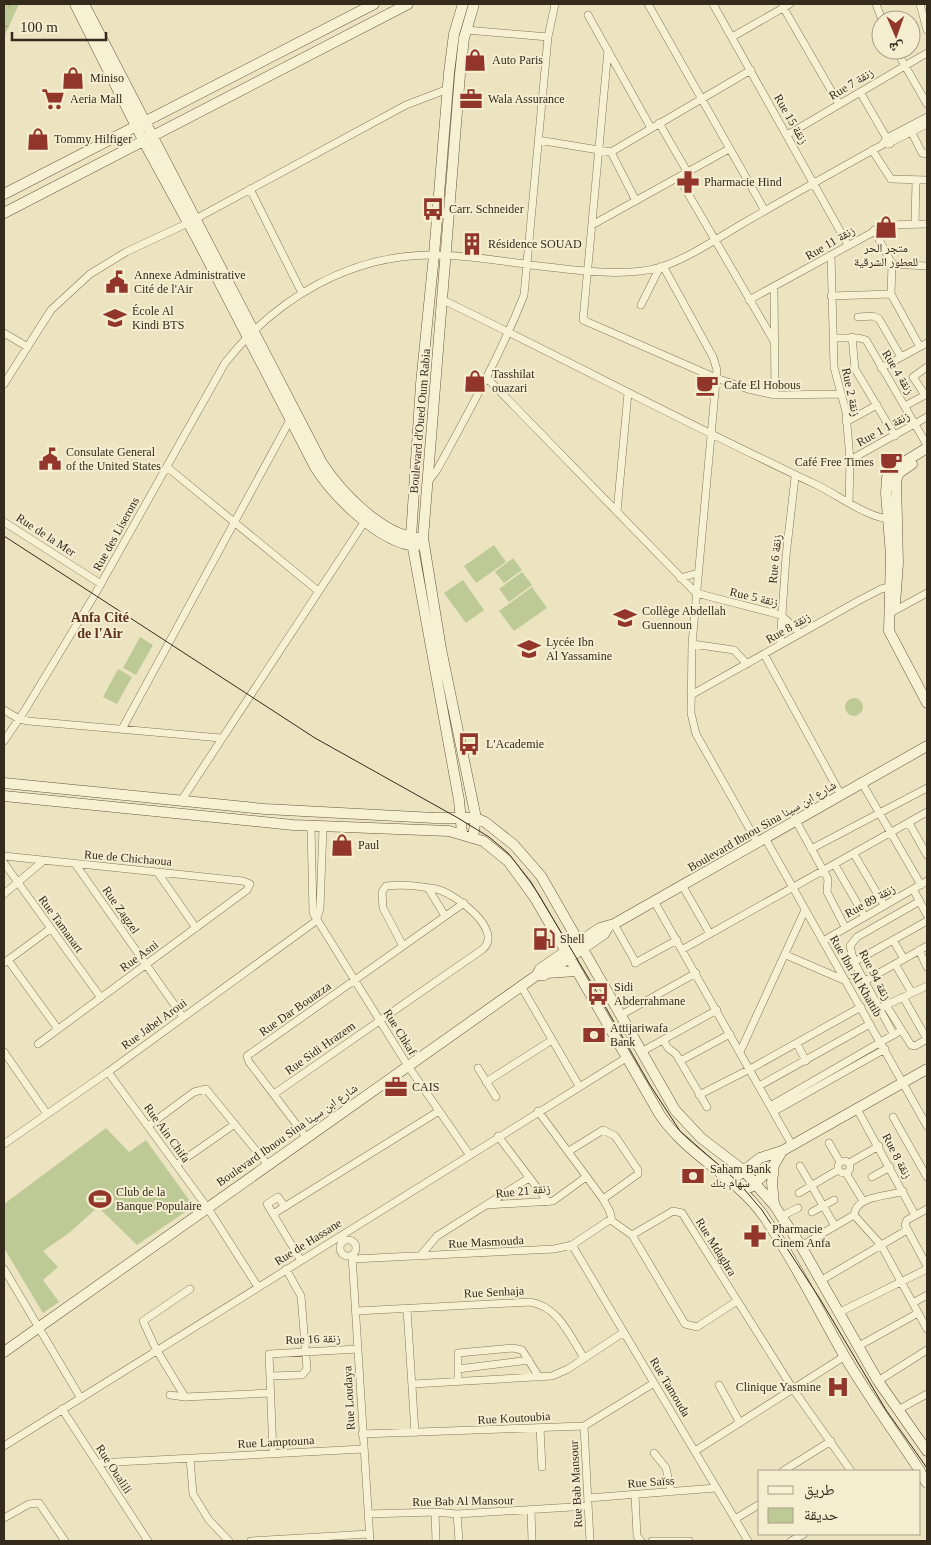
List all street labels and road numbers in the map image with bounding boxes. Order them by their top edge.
street label: Rue 7 زنقة [826,65,876,103]
street label: Rue 15 زنقة [771,92,811,147]
street label: Rue 11 زنقة [803,223,858,263]
street label: Boulevard d'Oued Oum Rabia [407,347,433,494]
street label: Rue 4 زنقة [879,347,917,397]
street label: Rue 2 زنقة [839,366,863,418]
street label: Rue 1 زنقة 1 [854,409,912,449]
street label: Rue des Liserons [90,494,142,574]
street label: Rue de la Mer [14,511,78,559]
street label: Rue 6 زنقة [765,533,785,584]
street label: Rue 5 زنقة [728,585,780,609]
street label: Rue 8 زنقة [763,609,813,646]
street label: Boulevard Ibnou Sina شارع ابن سينا [685,778,839,875]
street label: Rue de Chichaoua [84,847,173,869]
street label: Rue 89 زنقة [842,881,898,921]
street label: Rue Zagzel [99,883,143,937]
street label: Rue Tamanart [36,893,87,956]
street label: Rue Ibn Al Khattib [827,933,885,1019]
street label: Rue Asni [117,937,162,975]
street label: Rue 94 زنقة [856,947,894,1003]
street label: Rue Dar Bouazza [256,979,334,1039]
street label: Rue Jabel Aroui [119,995,190,1052]
street label: Rue Chkaf [380,1006,420,1058]
street label: Rue Sidi Hrazem [282,1018,358,1077]
street label: Boulevard Ibnou Sina شارع ابن سينا [214,1081,361,1190]
street label: Rue Ain Chifa [141,1101,193,1166]
street label: Rue 8 زنقة [879,1131,915,1181]
street label: Rue 21 زنقة [495,1181,552,1201]
street label: Rue Mdaghra [693,1215,740,1279]
street label: Rue de Hassane [272,1216,344,1268]
street label: Rue Masmouda [448,1233,525,1251]
street label: Rue Senhaja [464,1283,525,1301]
street label: Rue 16 زنقة [285,1331,341,1347]
street label: Rue Tamouda [647,1355,693,1420]
street label: Rue Loudaya [340,1365,358,1430]
street label: Rue Koutoubia [477,1409,551,1427]
street label: Rue Lamptouna [237,1433,315,1451]
street label: Rue Bab Mansour [567,1440,585,1528]
street label: Rue Oualili [93,1442,135,1497]
street label: Rue Saïss [627,1473,675,1491]
street label: Rue Bab Al Mansour [412,1493,514,1509]

